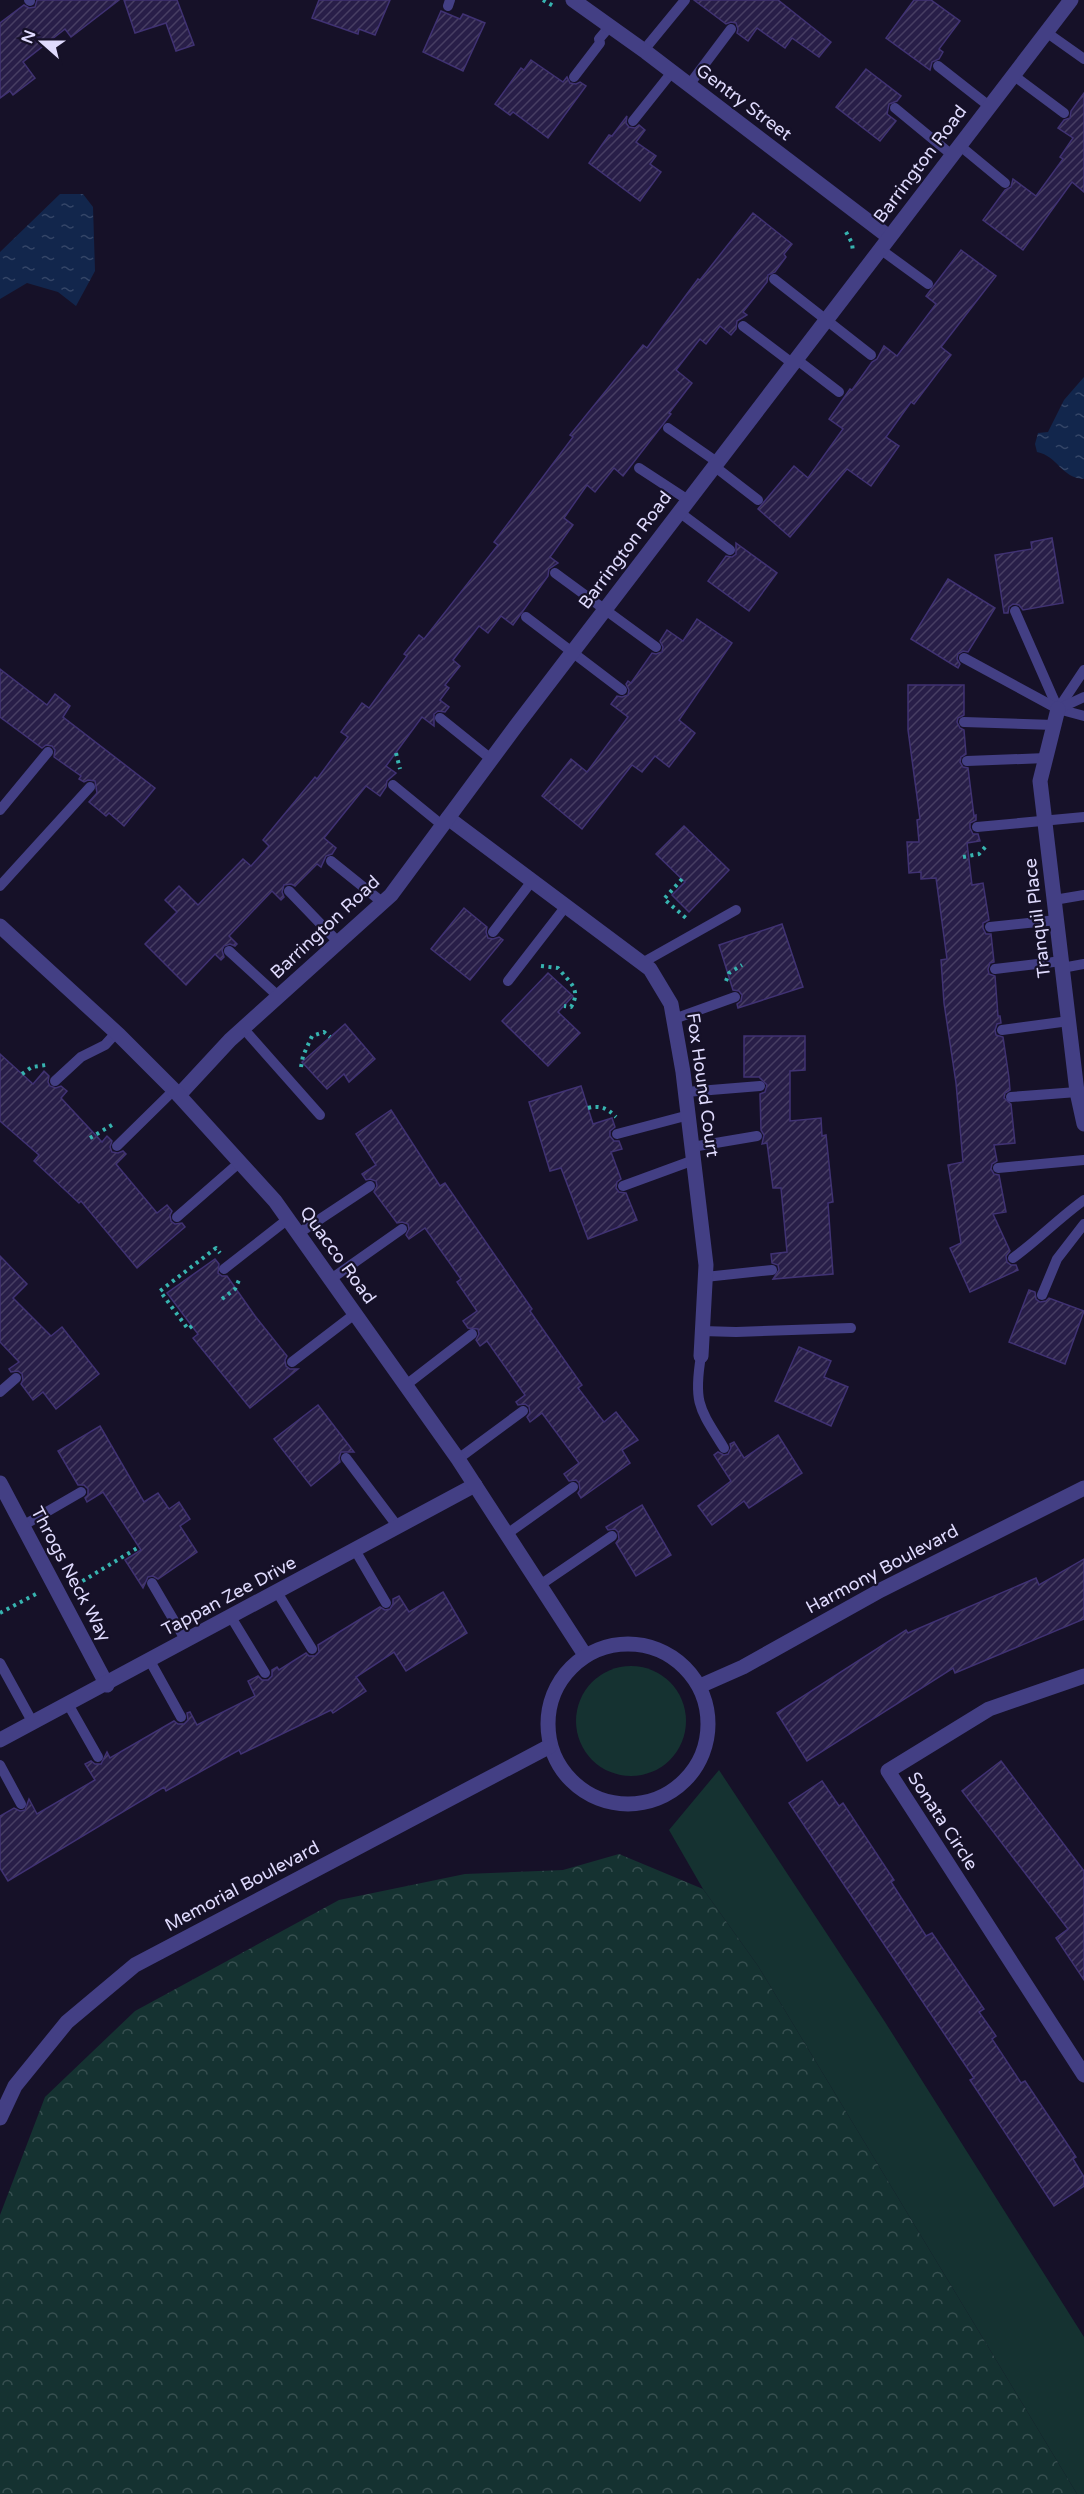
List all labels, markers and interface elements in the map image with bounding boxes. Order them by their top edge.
north arrow [12,12,72,72]
text: N [17,27,41,47]
street label: Gentry Street [692,59,796,145]
street label: Barrington Road [869,101,971,227]
street label: Barrington Road [574,487,676,613]
street label: Tranquil Place [1019,857,1055,979]
street label: Barrington Road [266,871,384,983]
street label: Fox Hound Court [682,1011,724,1159]
street label: Quacco Road [295,1202,381,1308]
street label: Throgs Neck Way [26,1503,116,1646]
street label: Harmony Boulevard [802,1519,962,1619]
street label: Tappan Zee Drive [158,1551,300,1641]
street label: Sonata Circle [903,1768,983,1874]
street label: Memorial Boulevard [161,1836,323,1936]

